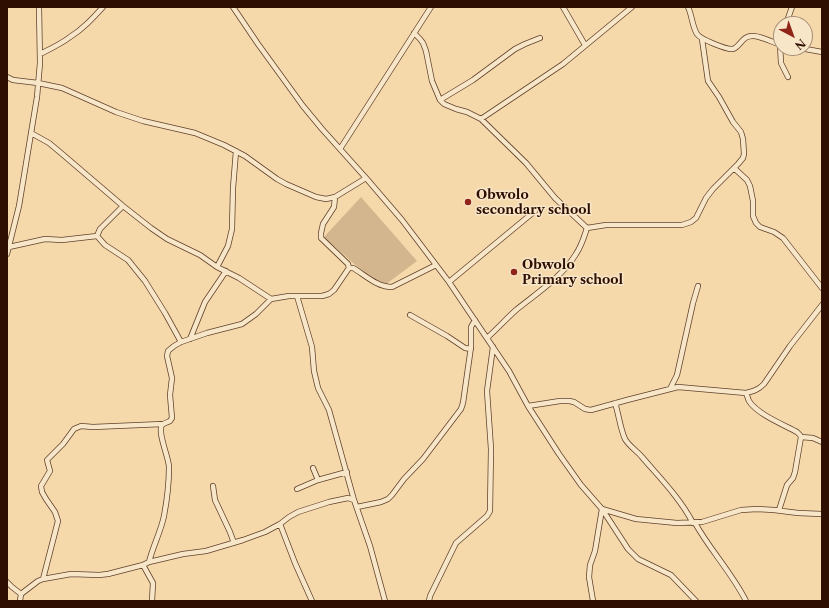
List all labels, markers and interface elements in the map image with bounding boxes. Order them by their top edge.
north arrow [773,16,813,56]
text: N [792,36,808,53]
place label: Obwolo secondary school [476,187,591,218]
marker: Obwolo secondary school [463,197,473,207]
place label: Obwolo Primary school [522,257,623,288]
marker: Obwolo Primary school [509,267,519,277]

